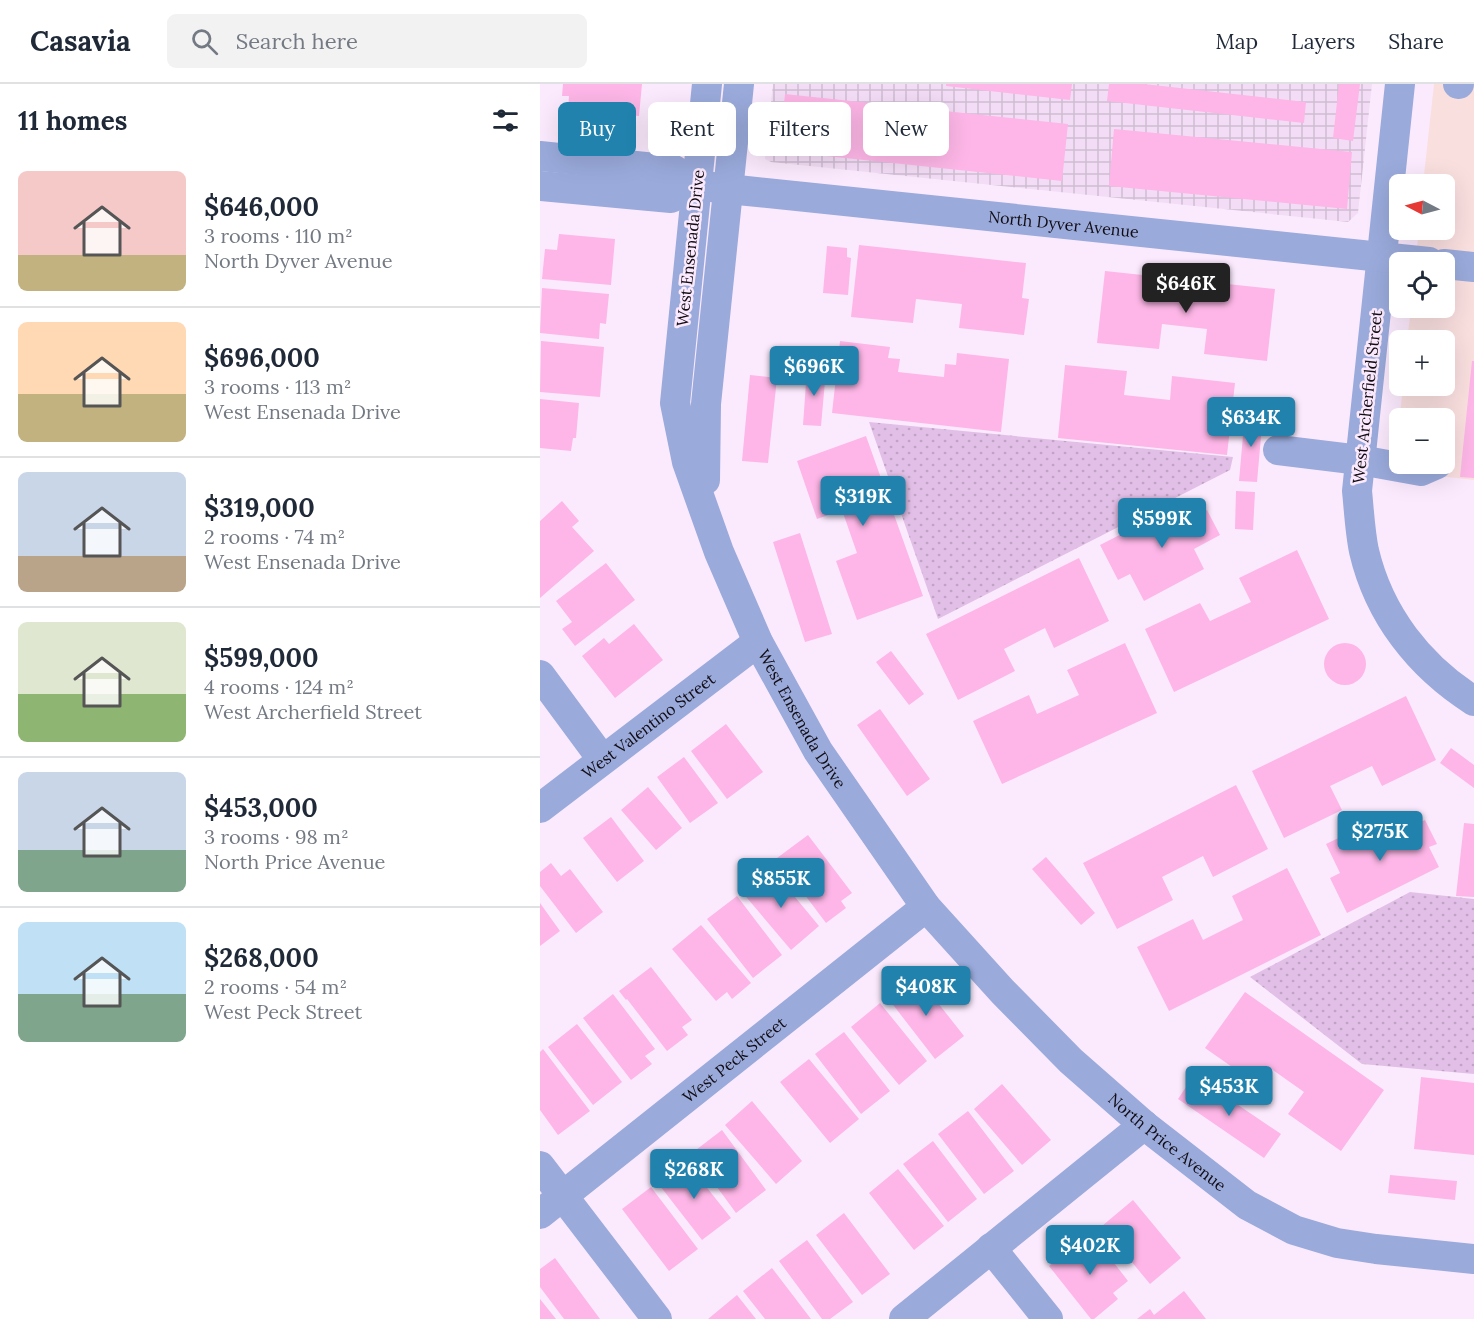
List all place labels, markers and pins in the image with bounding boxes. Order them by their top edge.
pin: $646K [1144,263,1228,314]
pin: $696K [772,346,856,397]
pin: $634K [1209,397,1293,448]
pin: $319K [821,476,905,527]
pin: $599K [1120,498,1204,549]
pin: $275K [1338,811,1422,862]
pin: $855K [739,858,823,909]
pin: $408K [884,966,968,1017]
pin: $453K [1187,1066,1271,1117]
pin: $268K [652,1149,736,1200]
pin: $402K [1048,1225,1132,1276]

